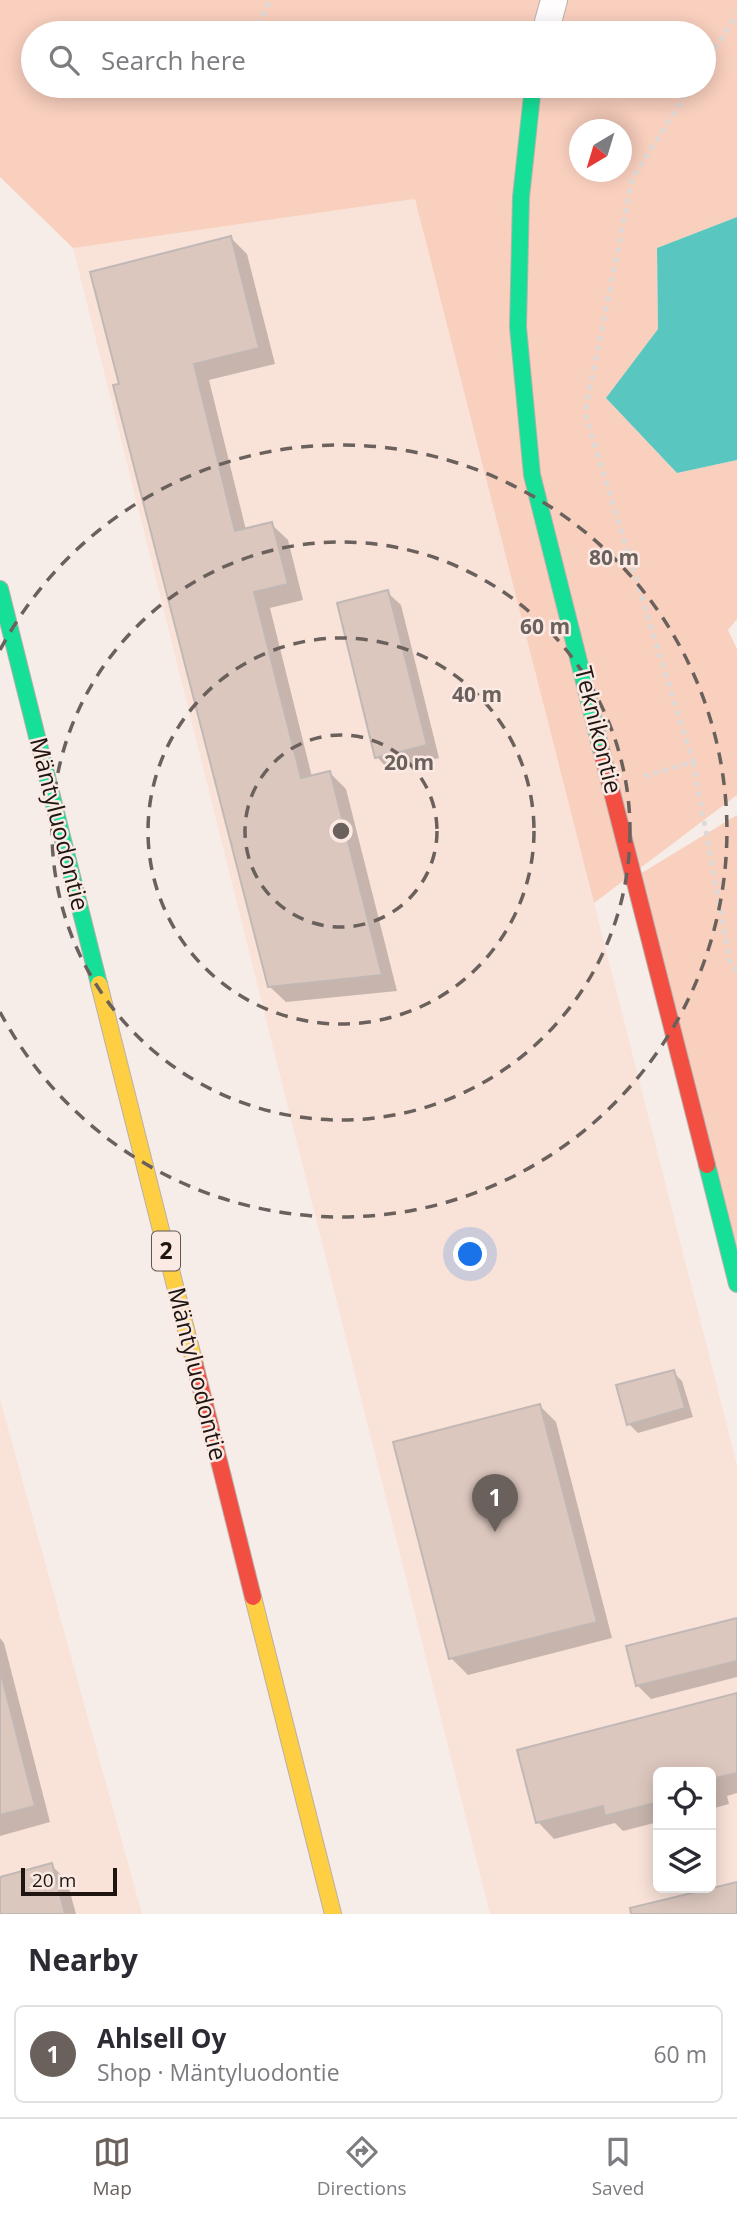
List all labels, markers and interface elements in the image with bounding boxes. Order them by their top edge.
search box [21,21,716,98]
icon: search [45,41,83,79]
text: Search here [101,42,246,78]
north arrow [569,119,632,182]
text: 80 m [589,543,639,571]
text: 60 m [520,612,570,640]
street label: Teknikontie [568,663,631,797]
text: 40 m [452,680,502,708]
street label: Mäntyluodontie [23,734,98,914]
text: 20 m [384,748,434,776]
centre of rings [329,819,353,843]
road number: 2 [152,1232,180,1270]
your location [453,1237,487,1271]
street label: Mäntyluodontie [161,1284,236,1464]
pin: 1 [472,1474,518,1532]
map controls [653,1767,716,1893]
button: locate [653,1767,716,1830]
button: layers [653,1830,716,1893]
scale bar [21,1865,117,1897]
text: 20 m [32,1867,76,1893]
text: Nearby [28,1939,138,1980]
text: Ahlsell Oy [97,2020,226,2056]
text: 1 [46,2038,60,2070]
text: 60 m [653,2038,707,2070]
text: Shop · Mäntyluodontie [97,2056,340,2088]
tab: Map [93,2133,132,2201]
tab: Directions [317,2133,407,2201]
tab: Saved [592,2133,644,2201]

